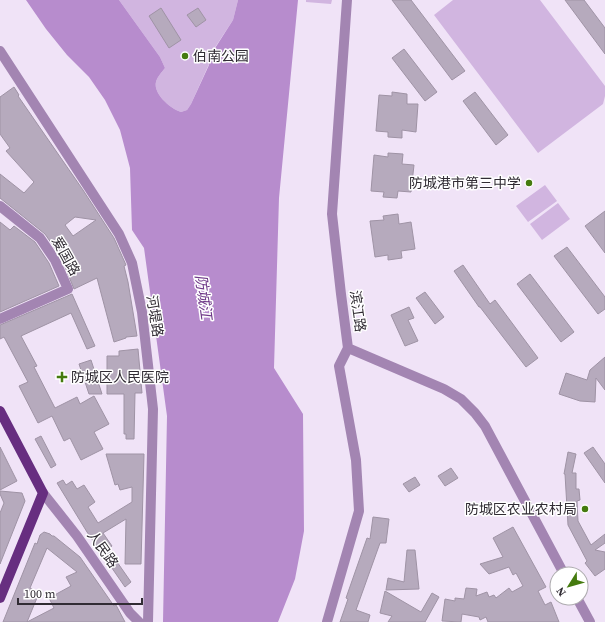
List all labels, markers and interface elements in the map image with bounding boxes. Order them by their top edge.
place label: 伯南公园 [193,46,249,66]
marker: 伯南公园 [180,51,190,61]
place label: 防城港市第三中学 [409,173,521,193]
marker: 防城港市第三中学 [524,178,534,188]
street label: 爱国路 [47,233,85,279]
water label: 防城江 [190,273,218,323]
street label: 滨江路 [345,289,371,333]
street label: 河堤路 [142,294,168,338]
place label: 防城区人民医院 [71,367,169,387]
marker: 防城区人民医院 [56,371,68,383]
place label: 防城区农业农村局 [465,499,577,519]
marker: 防城区农业农村局 [580,504,590,514]
street label: 人民路 [83,526,123,572]
north arrow [549,566,589,606]
scale bar [18,580,142,606]
text: N [553,584,570,599]
text: 100 m [24,586,56,602]

